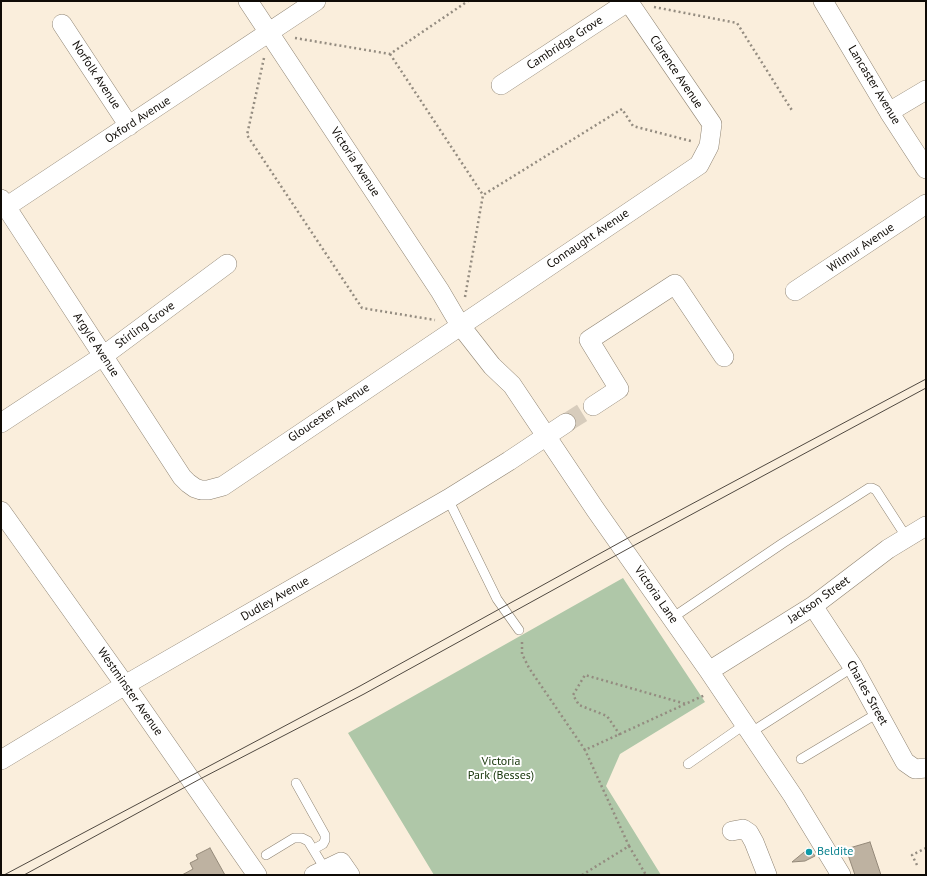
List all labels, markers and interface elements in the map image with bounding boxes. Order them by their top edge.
street label: Cambridge Grove [524,13,606,73]
street label: Clarence Avenue [646,33,706,111]
street label: Norfolk Avenue [69,38,123,112]
street label: Lancaster Avenue [845,43,903,127]
street label: Oxford Avenue [102,93,174,147]
street label: Victoria Avenue [327,125,383,199]
street label: Connaught Avenue [544,206,632,272]
street label: Wilmur Avenue [825,220,897,276]
street label: Stirling Grove [112,299,178,351]
street label: Argyle Avenue [70,310,122,380]
street label: Gloucester Avenue [286,381,372,445]
street label: Victoria Lane [631,563,681,627]
street label: Jackson Street [785,573,853,627]
street label: Dudley Avenue [238,574,312,624]
street label: Westminster Avenue [94,645,166,739]
street label: Charles Street [843,658,891,728]
park label: Victoria Park (Besses) [468,755,534,783]
place label: Beldite [817,845,853,859]
marker: Beldite [804,847,814,857]

